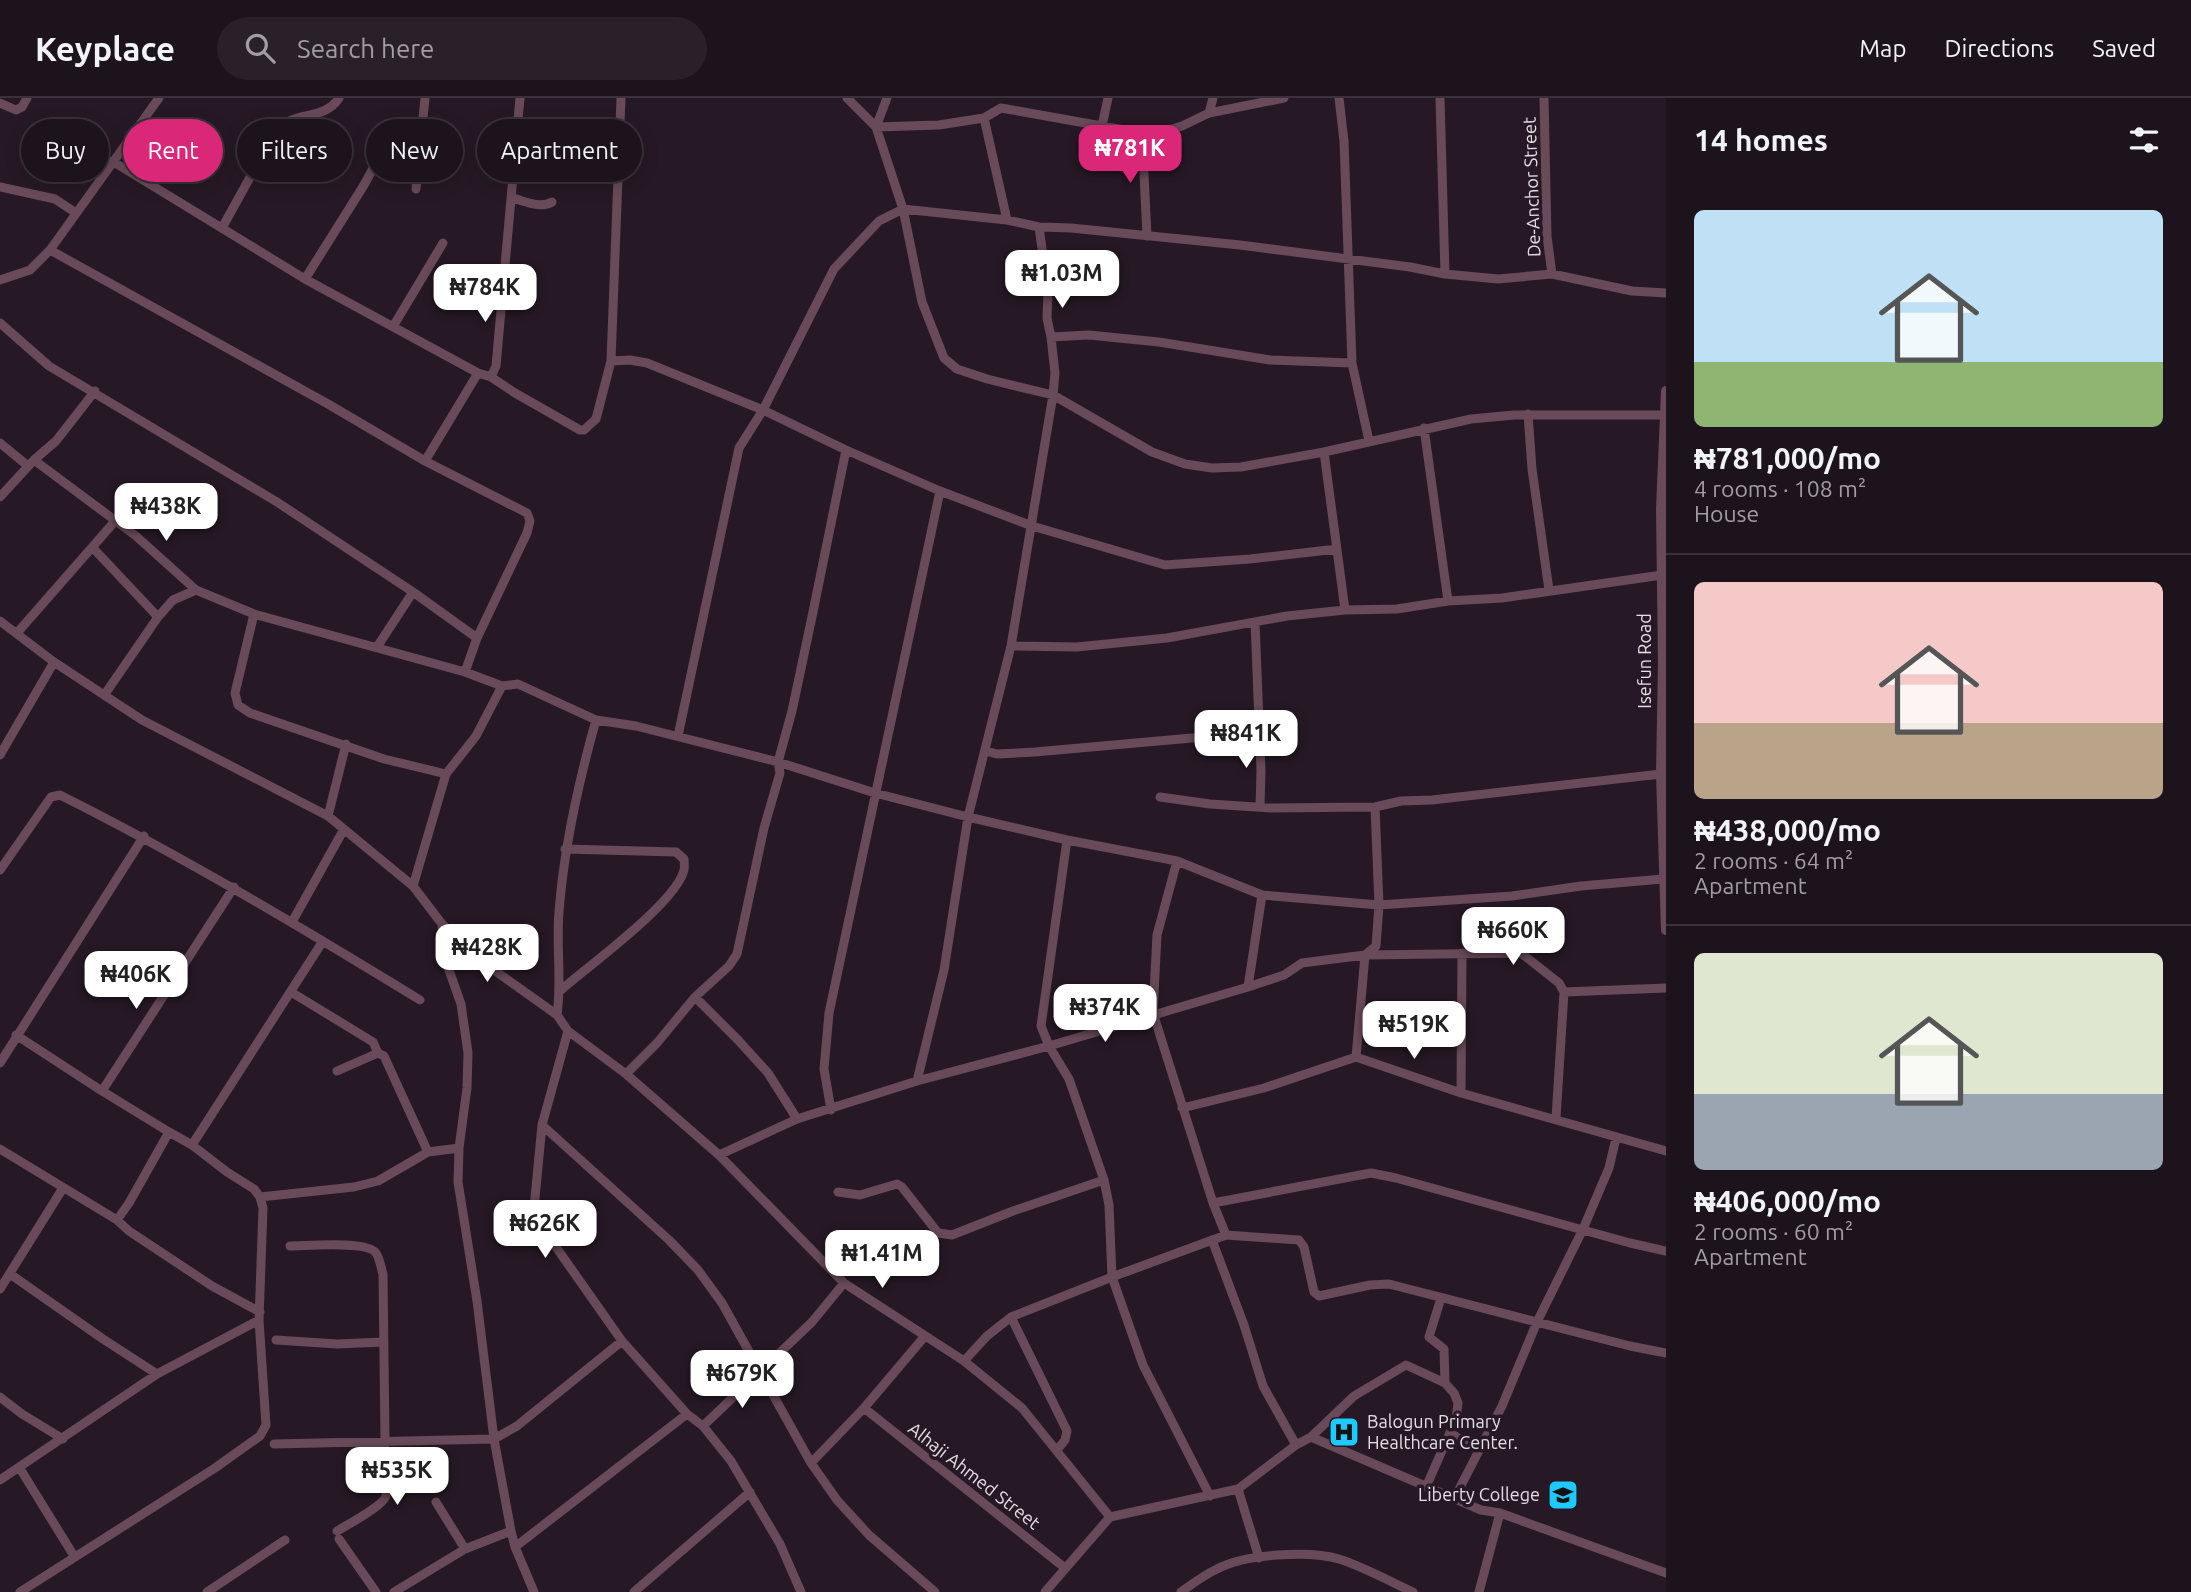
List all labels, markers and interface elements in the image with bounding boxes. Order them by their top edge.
search box [217,17,707,80]
icon: search [241,29,279,67]
text: Keyplace [35,30,175,67]
text: Search here [297,34,434,63]
text: Map [1859,35,1906,62]
text: Directions [1944,35,2054,62]
text: Saved [2092,35,2156,62]
street label: De-Anchor Street [1519,117,1543,257]
chip: Buy [21,119,109,182]
chip: Rent [123,119,223,182]
chip: Filters [237,119,352,182]
chip: New [366,119,463,182]
chip: Apartment [477,119,642,182]
icon: filters [2125,121,2163,159]
text: 14 homes [1694,123,1828,157]
pin: ₦781K [1081,126,1179,185]
text: ₦781K [1095,135,1165,160]
pin: ₦1.03M [1005,250,1119,310]
icon: home [1866,255,1992,381]
text: ₦1.03M [1021,260,1103,285]
pin: ₦784K [436,264,534,324]
text: ₦784K [450,274,520,299]
text: ₦781,000/mo [1694,441,1881,475]
text: 4 rooms · 108 m² [1694,476,1866,501]
pin: ₦438K [117,484,215,543]
text: ₦438K [131,493,201,518]
text: House [1694,501,1759,526]
street label: Isefun Road [1634,613,1654,709]
icon: home [1866,627,1992,753]
pin: ₦841K [1197,710,1295,770]
text: ₦841K [1211,720,1281,745]
text: ₦438,000/mo [1694,813,1881,847]
text: 2 rooms · 64 m² [1694,848,1853,873]
text: Apartment [1694,873,1807,898]
pin: ₦660K [1464,908,1562,967]
text: ₦660K [1478,917,1548,942]
pin: ₦428K [438,924,536,984]
text: ₦428K [452,934,522,959]
pin: ₦406K [87,951,185,1011]
text: ₦406K [101,961,171,986]
pin: ₦374K [1056,984,1154,1044]
text: ₦374K [1070,994,1140,1019]
icon: home [1866,998,1992,1124]
pin: ₦519K [1365,1002,1463,1061]
text: ₦519K [1379,1011,1449,1036]
text: ₦406,000/mo [1694,1184,1881,1218]
pin: ₦626K [496,1200,594,1260]
text: ₦626K [510,1210,580,1235]
text: 2 rooms · 60 m² [1694,1219,1853,1244]
pin: ₦1.41M [825,1230,939,1290]
text: ₦1.41M [841,1240,923,1265]
text: Apartment [1694,1244,1807,1269]
pin: ₦679K [693,1350,791,1410]
text: ₦679K [707,1360,777,1385]
place label: Balogun Primary Healthcare Center. [1367,1411,1518,1452]
hospital icon: Balogun Primary Healthcare Center. [1327,1415,1361,1449]
street label: Alhaji Ahmed Street [905,1418,1044,1533]
pin: ₦535K [348,1448,446,1507]
text: ₦535K [362,1457,432,1482]
school or university icon: Liberty College [1546,1478,1580,1512]
place label: Liberty College [1418,1484,1540,1504]

